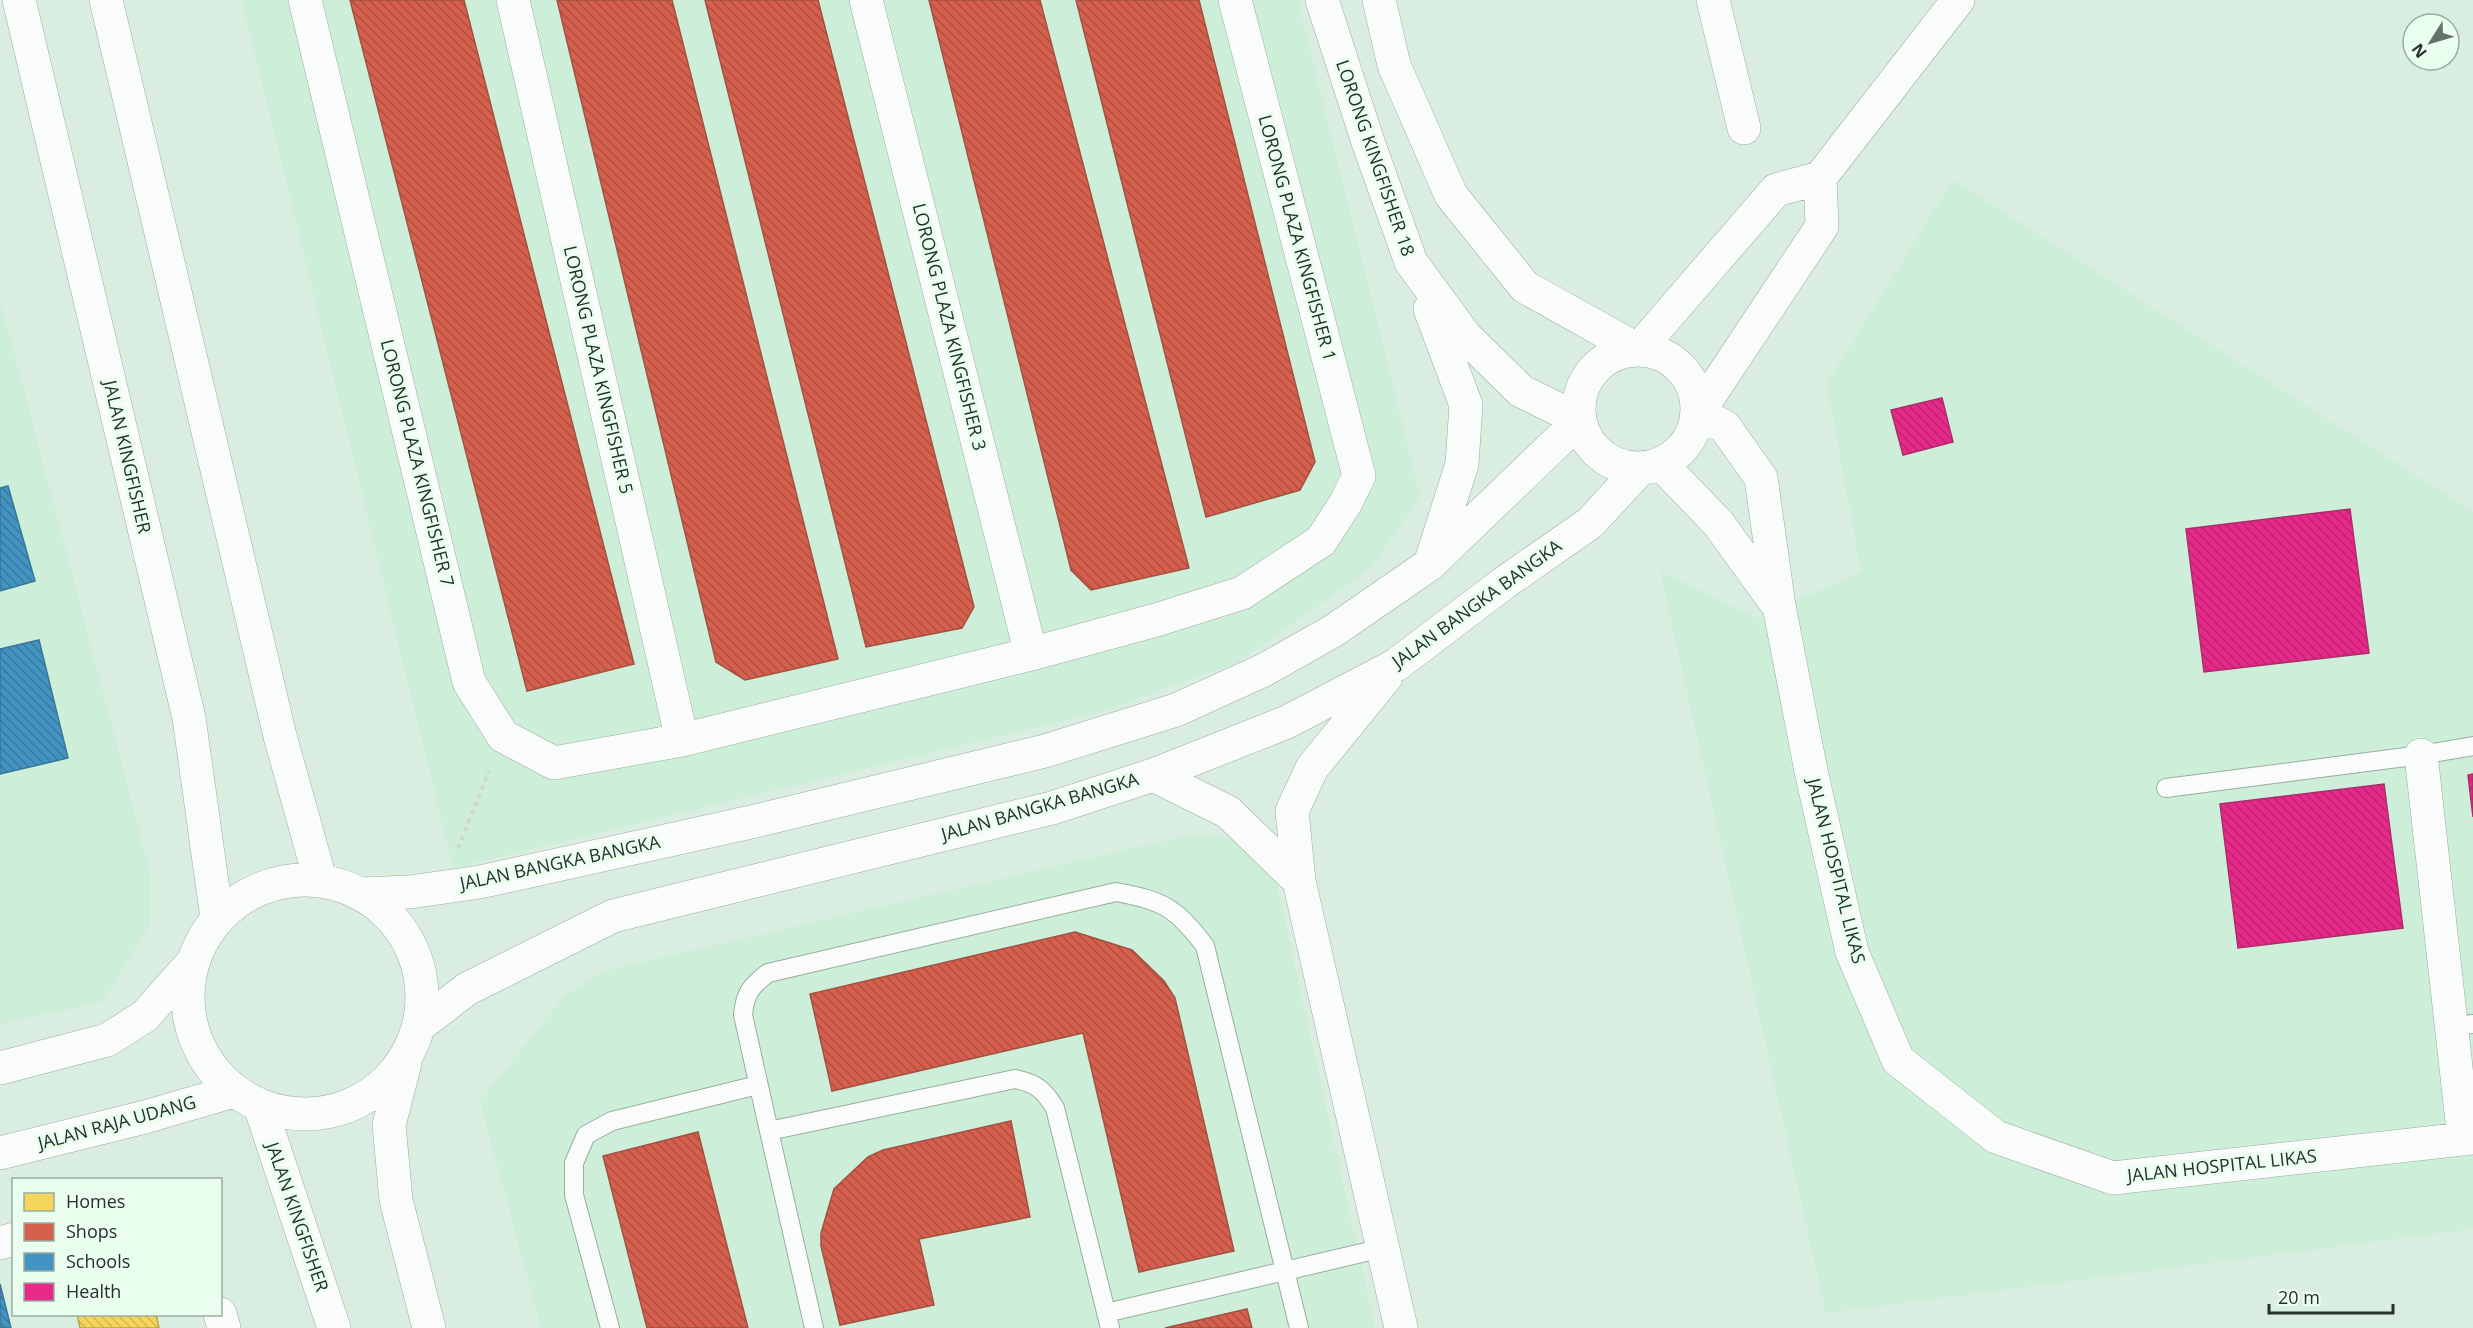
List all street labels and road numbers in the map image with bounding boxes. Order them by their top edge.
street label: LORONG KINGFISHER 18 [1331,56,1421,259]
street label: LORONG PLAZA KINGFISHER 1 [1254,112,1342,364]
street label: LORONG PLAZA KINGFISHER 3 [908,201,992,453]
street label: LORONG PLAZA KINGFISHER 5 [559,243,639,496]
street label: LORONG PLAZA KINGFISHER 7 [376,337,460,589]
street label: JALAN KINGFISHER [98,376,157,536]
street label: JALAN BANGKA BANGKA [1385,533,1566,674]
street label: JALAN BANGKA BANGKA [936,766,1142,846]
street label: JALAN HOSPITAL LIKAS [1802,774,1872,966]
street label: JALAN BANGKA BANGKA [456,829,663,895]
street label: JALAN RAJA UDANG [33,1089,198,1155]
street label: JALAN KINGFISHER [260,1137,335,1295]
street label: JALAN HOSPITAL LIKAS [2124,1143,2318,1187]

